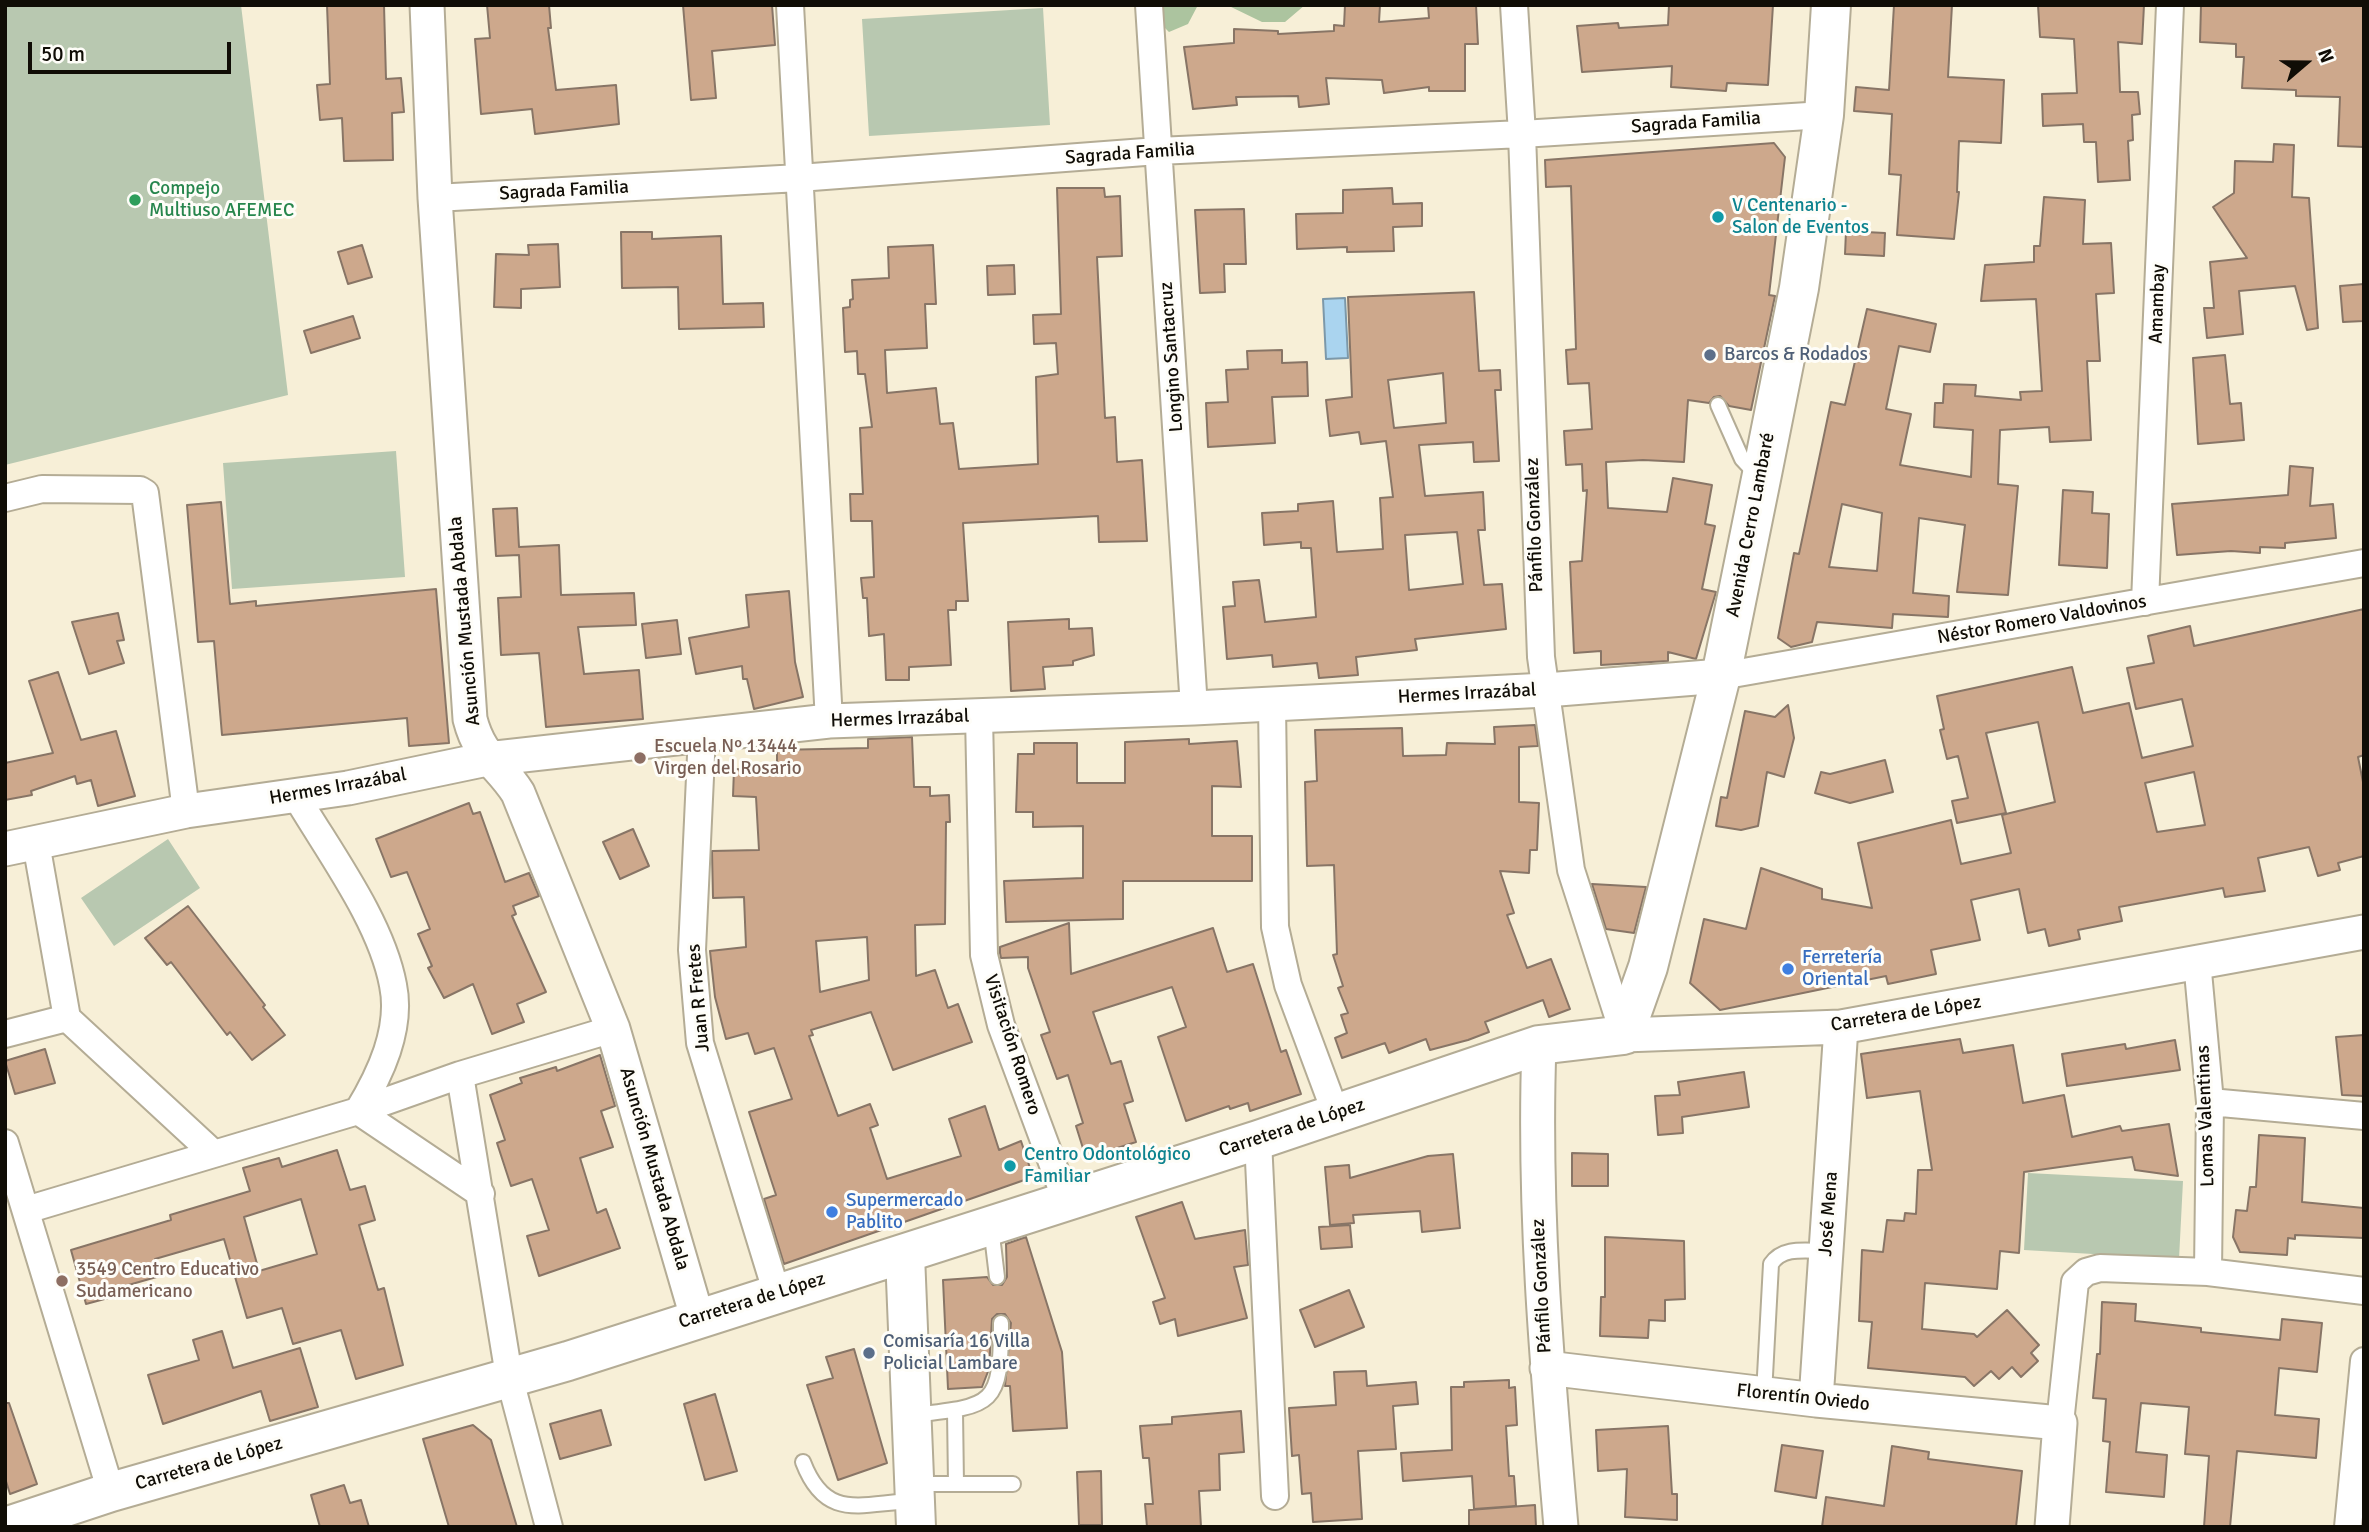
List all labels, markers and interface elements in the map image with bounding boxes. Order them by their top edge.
scale bar [32,28,234,72]
north arrow [2271,28,2341,98]
text: 50 m [41,41,85,67]
text: N [2312,46,2339,66]
street label: Sagrada Familia [1630,107,1762,139]
street label: Sagrada Familia [1064,138,1196,170]
street label: Sagrada Familia [499,176,629,206]
place label: Compejo Multiuso AFEMEC [149,178,294,222]
marker: Compejo Multiuso AFEMEC [127,192,143,208]
place label: V Centenario - Salon de Eventos [1732,195,1869,239]
marker: V Centenario - Salon de Eventos [1710,209,1726,225]
street label: Amambay [2145,264,2171,344]
street label: Longino Santacruz [1155,281,1189,433]
place label: Barcos & Rodados [1724,344,1868,366]
marker: Barcos & Rodados [1702,347,1718,363]
street label: Avenida Cerro Lambaré [1722,431,1780,619]
street label: Pánfilo González [1521,457,1549,593]
street label: Asunción Mustada Abdala [444,515,486,727]
street label: Néstor Romero Valdovinos [1936,590,2148,650]
street label: Hermes Irrazábal [1397,679,1537,709]
street label: Hermes Irrazábal [830,705,970,733]
place label: Escuela Nº 13444 Virgen del Rosario [654,736,802,780]
marker: Escuela Nº 13444 Virgen del Rosario [632,750,648,766]
street label: Hermes Irrazábal [268,764,408,810]
street label: Juan R Fretes [683,943,715,1053]
place label: Ferretería Oriental [1802,947,1882,991]
marker: Ferretería Oriental [1780,961,1796,977]
street label: Visitación Romero [979,972,1045,1118]
street label: Carretera de López [1829,991,1983,1037]
street label: Lomas Valentinas [2192,1045,2220,1187]
street label: Asunción Mustada Abdala [614,1065,694,1273]
street label: Carretera de López [1216,1094,1368,1162]
place label: Centro Odontológico Familiar [1024,1144,1191,1188]
marker: Centro Odontológico Familiar [1002,1158,1018,1174]
street label: José Mena [1815,1171,1843,1257]
place label: Supermercado Pablito [846,1190,963,1234]
marker: Supermercado Pablito [824,1204,840,1220]
street label: Pánfilo González [1527,1218,1557,1354]
place label: 3549 Centro Educativo Sudamericano [76,1259,259,1303]
street label: Carretera de López [676,1268,828,1334]
marker: 3549 Centro Educativo Sudamericano [54,1273,70,1289]
place label: Comisaría 16 Villa Policial Lambare [883,1331,1030,1375]
marker: Comisaría 16 Villa Policial Lambare [861,1345,877,1361]
street label: Florentín Oviedo [1735,1380,1871,1416]
street label: Carretera de López [133,1432,285,1496]

